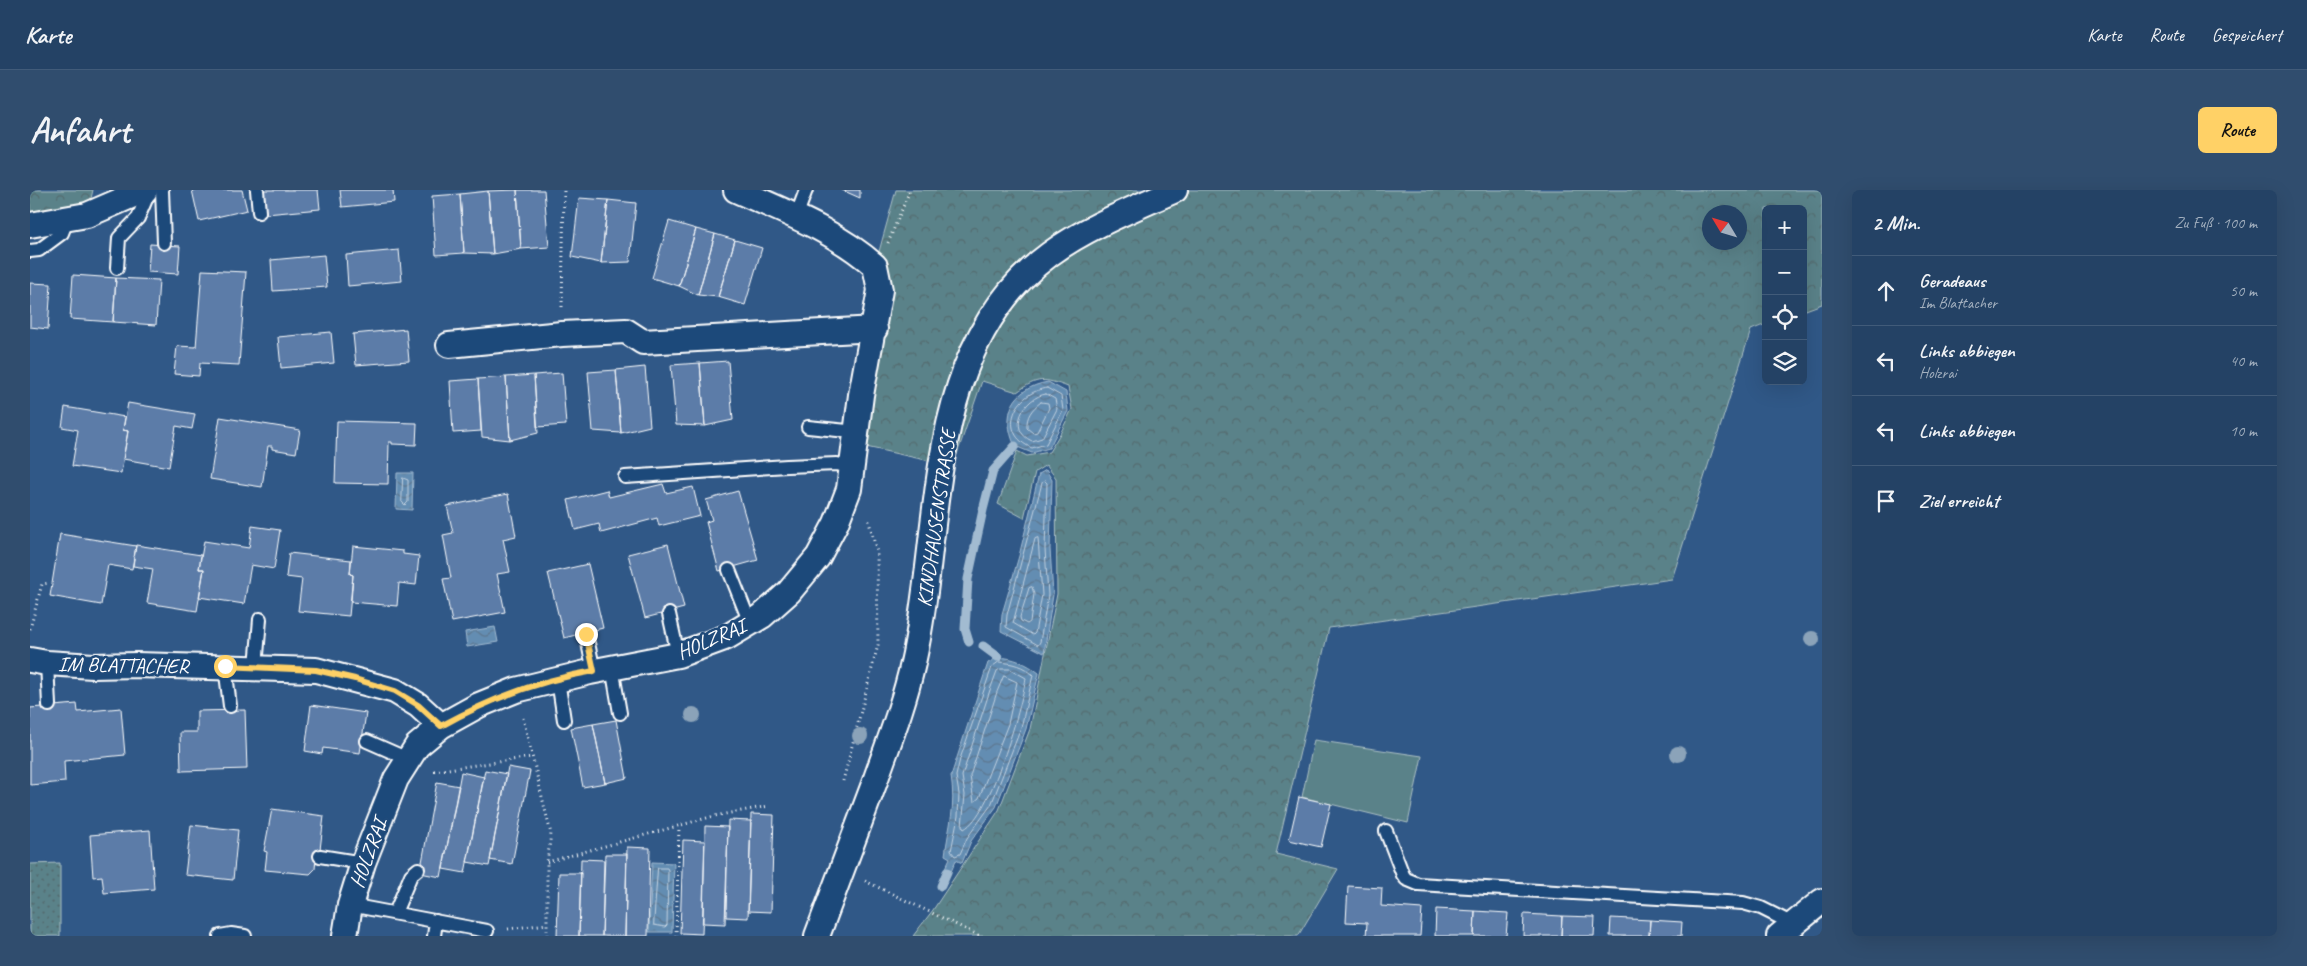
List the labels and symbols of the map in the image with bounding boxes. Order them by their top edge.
north arrow [1702,205,1747,250]
street label: KINDHAUSENSTRASSE [911,425,962,609]
street label: HOLZRAI [673,611,754,665]
route end [575,623,598,646]
street label: IM BLATTACHER [58,651,191,679]
route start [214,655,237,678]
street label: HOLZRAI [343,810,394,891]

